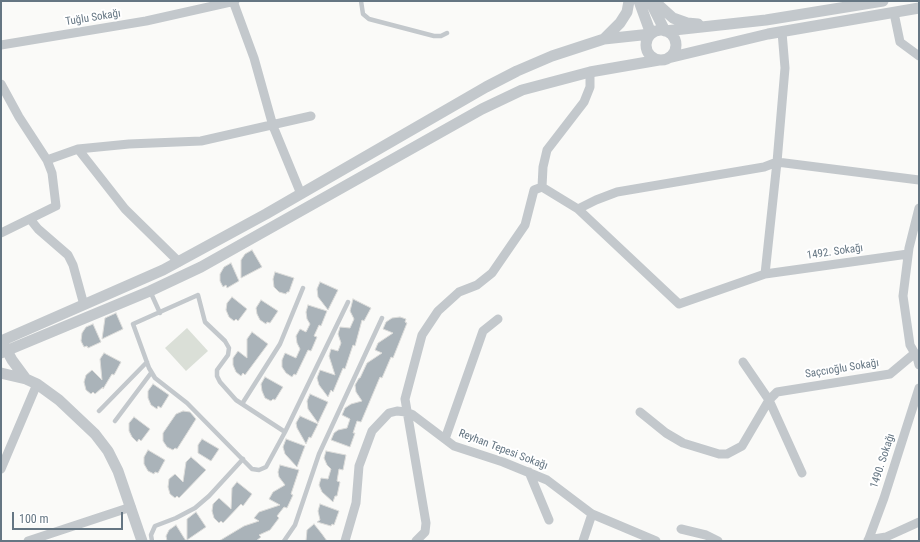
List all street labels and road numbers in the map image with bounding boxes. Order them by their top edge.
street label: Tuğlu Sokağı [64,7,122,29]
street label: 1492. Sokağı [806,242,864,262]
street label: Saçcıoğlu Sokağı [804,357,880,381]
street label: Reyhan Tepesi Sokağı [457,427,549,473]
street label: 1490. Sokağı [868,432,898,490]

